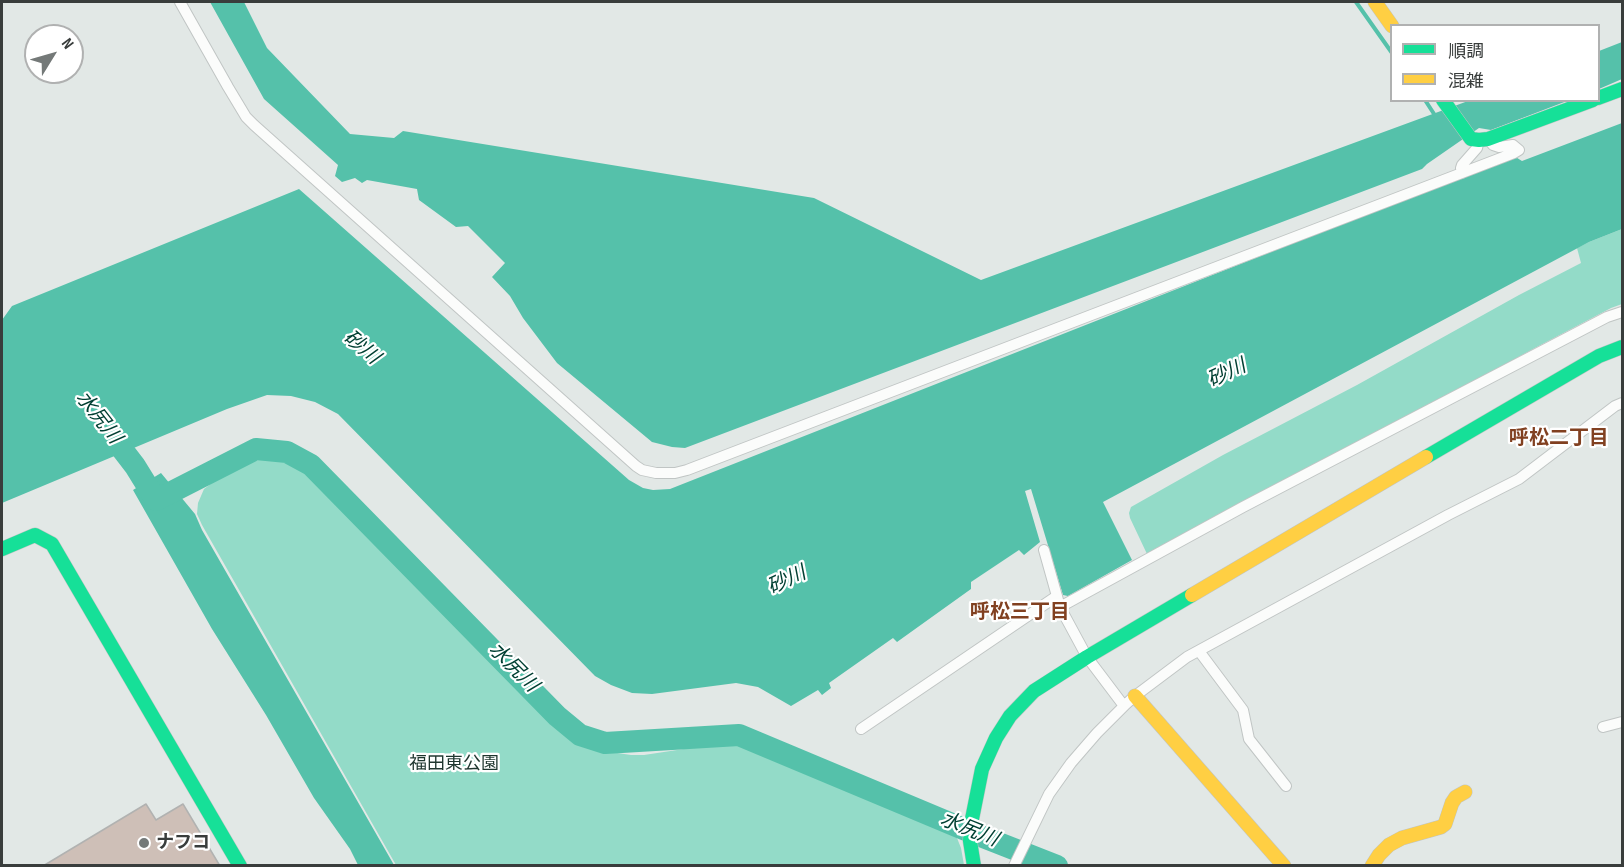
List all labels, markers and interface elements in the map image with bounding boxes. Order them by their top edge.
north arrow [24,24,84,84]
legend [1390,24,1600,102]
text: N [57,35,77,53]
text: 順調 [1448,41,1484,62]
text: 混雑 [1448,71,1484,92]
water label: 砂川 [338,326,384,370]
water label: 砂川 [1204,355,1250,393]
water label: 水尻川 [70,387,126,449]
district label: 呼松二丁目 [1509,427,1609,451]
water label: 砂川 [764,562,810,600]
district label: 呼松三丁目 [970,601,1070,625]
water label: 水尻川 [483,638,543,698]
park label: 福田東公園 [409,753,499,775]
water label: 水尻川 [937,808,1001,852]
place label: ナフコ [156,832,210,854]
marker: ナフコ [137,836,151,850]

